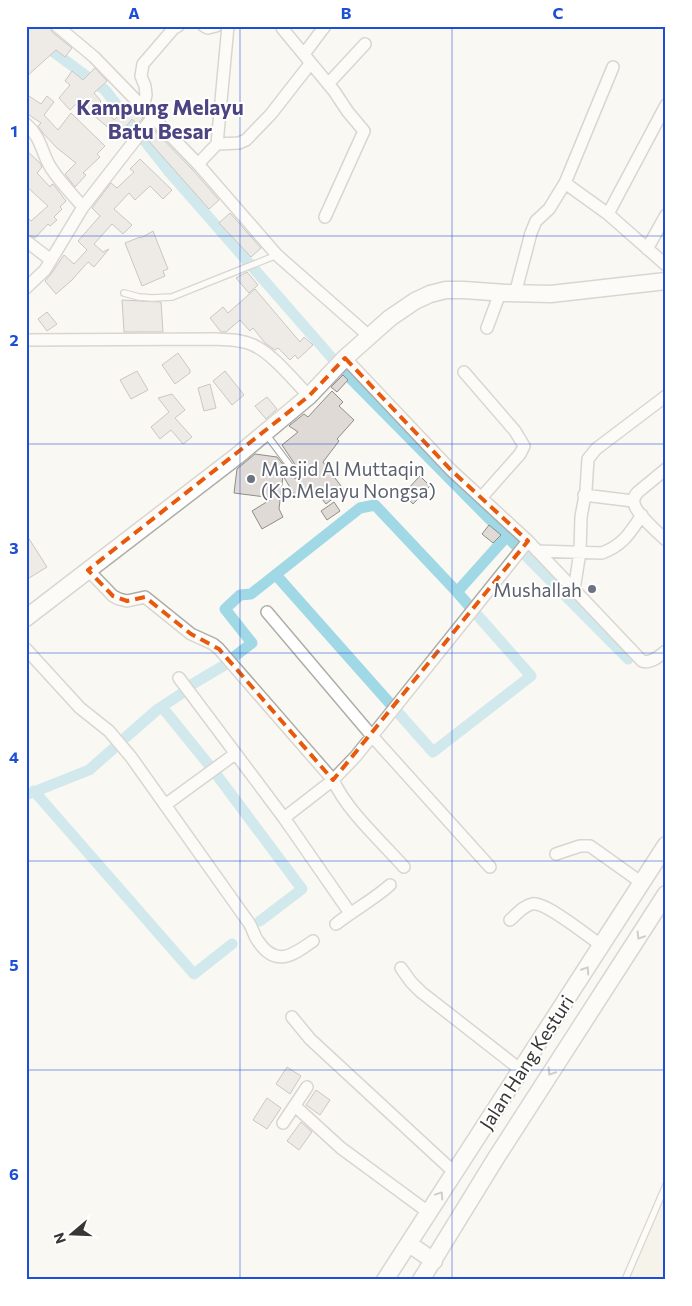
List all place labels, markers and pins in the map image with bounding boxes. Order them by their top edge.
place label: Masjid Al Muttaqin (Kp.Melayu Nongsa) [261,457,436,502]
marker: Masjid Al Muttaqin (Kp.Melayu Nongsa) [245,473,257,485]
place label: Mushallah [493,578,582,601]
marker: Mushallah [586,583,598,595]

